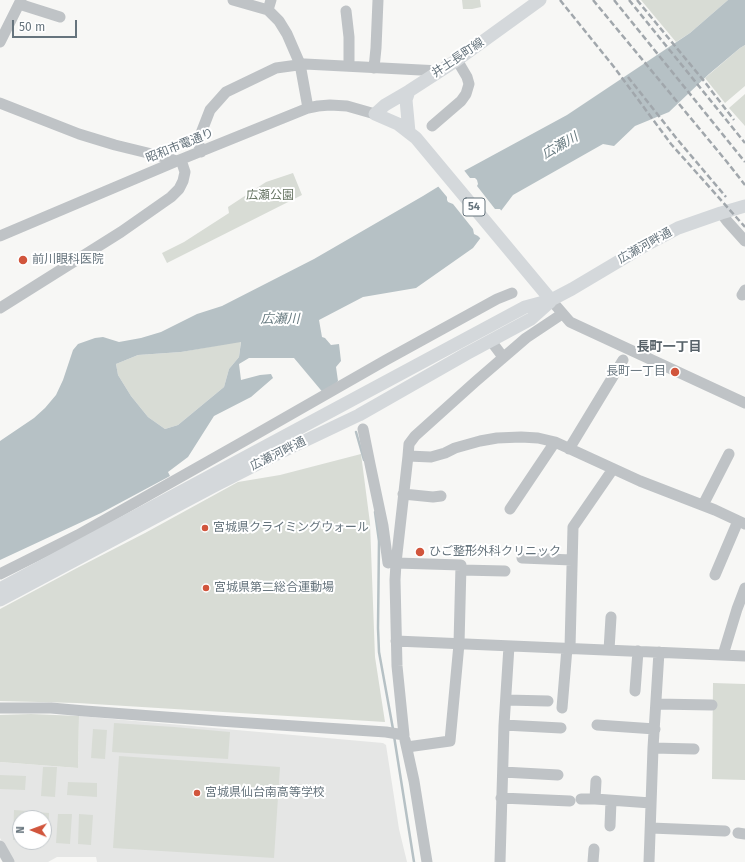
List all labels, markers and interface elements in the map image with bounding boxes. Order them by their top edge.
scale bar [14,12,79,38]
text: 50 m [19,20,45,34]
street label: 井土長町線 [429,35,487,81]
street label: 昭和市電通り [144,126,216,166]
water label: 広瀬川 [539,129,581,163]
park label: 広瀬公園 [246,189,294,203]
road number: 54 [463,198,485,216]
street label: 広瀬河畔通 [615,225,675,267]
place label: 前川眼科医院 [32,253,104,267]
marker: 前川眼科医院 [17,254,29,266]
water label: 広瀬川 [261,311,299,327]
district label: 長町一丁目 [637,339,701,355]
place label: 長町一丁目 [606,365,666,379]
marker: 長町一丁目 [669,366,681,378]
street label: 広瀬河畔通 [248,434,308,474]
place label: 宮城県クライミングウォール [213,521,369,535]
marker: 宮城県クライミングウォール [200,523,210,533]
place label: ひご整形外科クリニック [429,545,561,559]
marker: ひご整形外科クリニック [414,546,426,558]
place label: 宮城県第二総合運動場 [214,581,334,595]
marker: 宮城県第二総合運動場 [201,583,211,593]
place label: 宮城県仙台南高等学校 [205,786,325,800]
marker: 宮城県仙台南高等学校 [192,788,202,798]
north arrow [12,810,52,850]
text: N [14,826,27,834]

